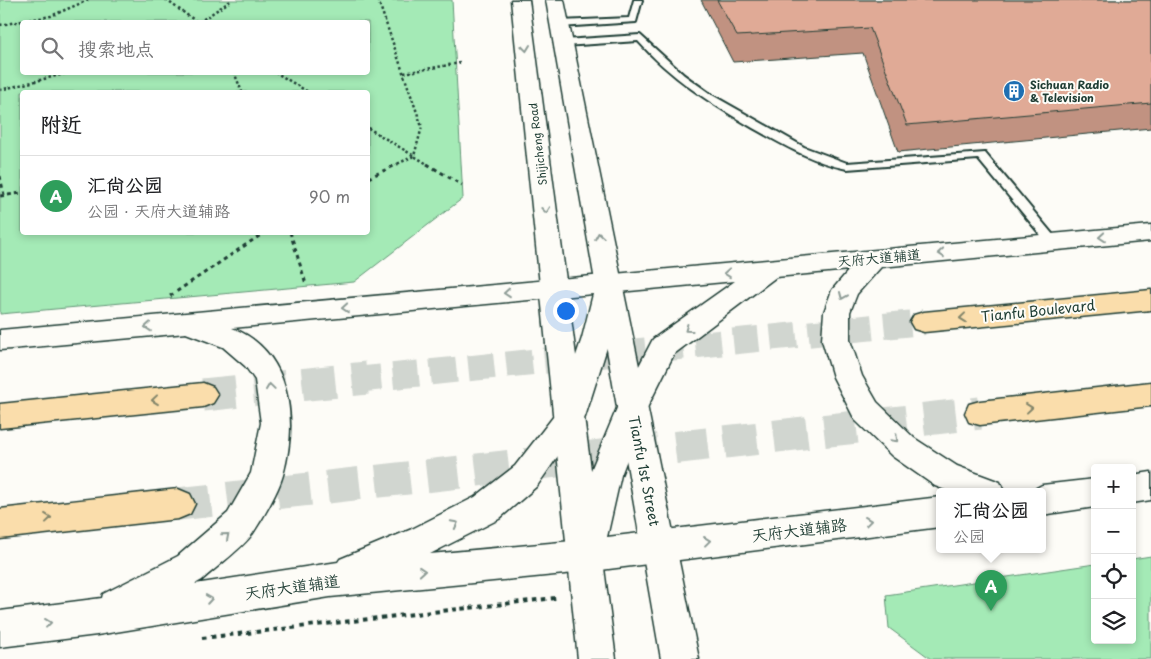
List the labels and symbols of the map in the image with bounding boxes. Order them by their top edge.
one-way arrow [520,45,531,53]
place label: Sichuan Radio & Television [1030,76,1110,106]
building icon: Sichuan Radio & Television [1002,79,1026,103]
street label: Shijicheng Road [524,102,551,186]
one-way arrow [540,206,551,214]
one-way arrow [594,231,605,240]
one-way arrow [1098,232,1106,243]
street label: 天府大道辅道 [836,243,922,272]
one-way arrow [936,247,944,258]
one-way arrow [722,267,730,278]
one-way arrow [503,287,511,298]
one-way arrow [839,291,849,300]
street label: Tianfu Boulevard [980,294,1096,327]
your location [553,298,579,324]
one-way arrow [341,302,349,313]
one-way arrow [959,312,967,323]
one-way arrow [144,321,152,332]
one-way arrow [685,323,694,331]
one-way arrow [266,383,276,392]
one-way arrow [150,394,158,405]
one-way arrow [1025,403,1033,414]
street label: Tianfu 1st Street [624,414,666,528]
one-way arrow [889,433,898,442]
street label: 天府大道辅路 [750,511,848,547]
one-way arrow [45,513,53,524]
one-way arrow [865,516,873,527]
one-way arrow [449,520,458,530]
one-way arrow [221,533,230,542]
one-way arrow [703,536,711,547]
one-way arrow [419,566,427,577]
street label: 天府大道辅道 [243,567,341,605]
pin: A [975,570,1007,611]
one-way arrow [205,594,213,605]
one-way arrow [45,618,53,629]

